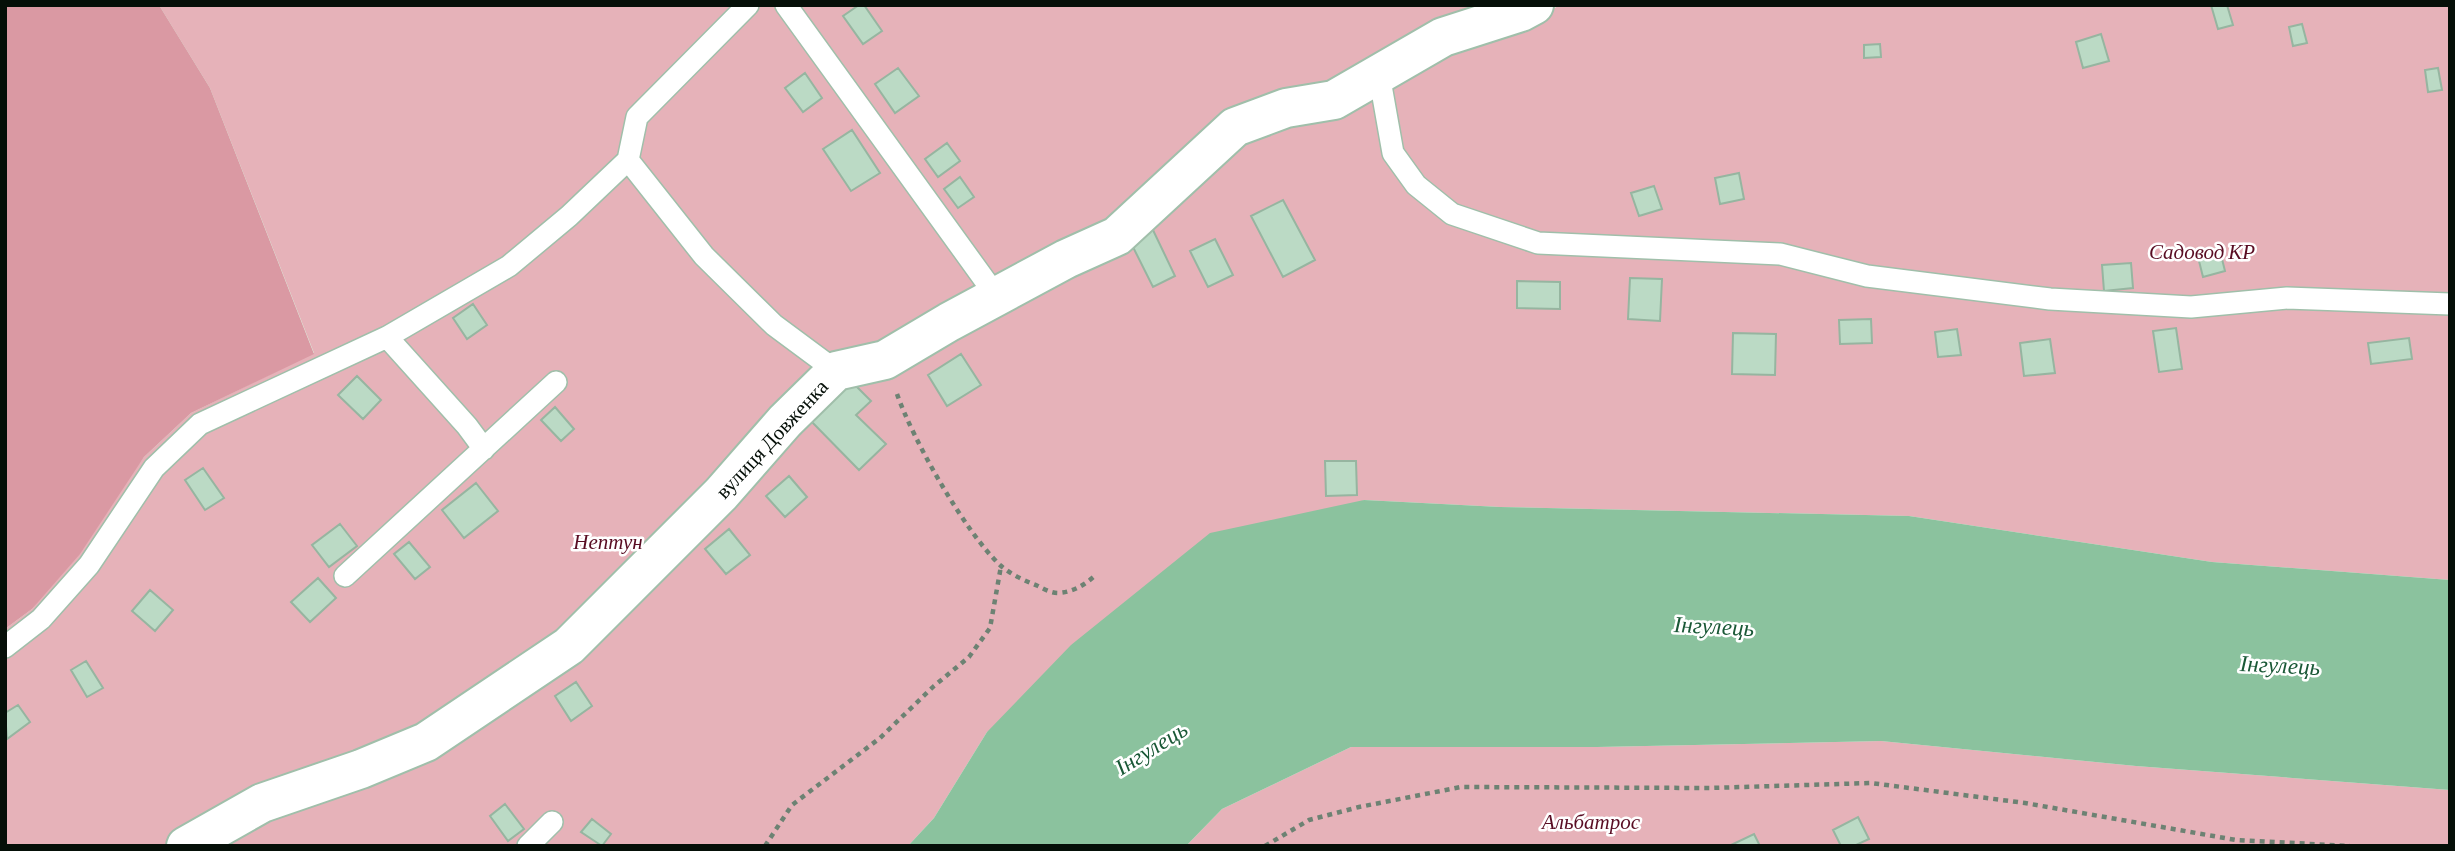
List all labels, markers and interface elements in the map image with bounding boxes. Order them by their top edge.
park label: Садовод КР [2149,240,2255,264]
street label: вулиця Довженка [711,374,834,503]
park label: Нептун [572,530,643,554]
water label: Інгулець [1672,611,1755,641]
water label: Інгулець [2238,650,2321,680]
water label: Інгулець [1109,716,1192,781]
park label: Альбатрос [1540,810,1641,834]

